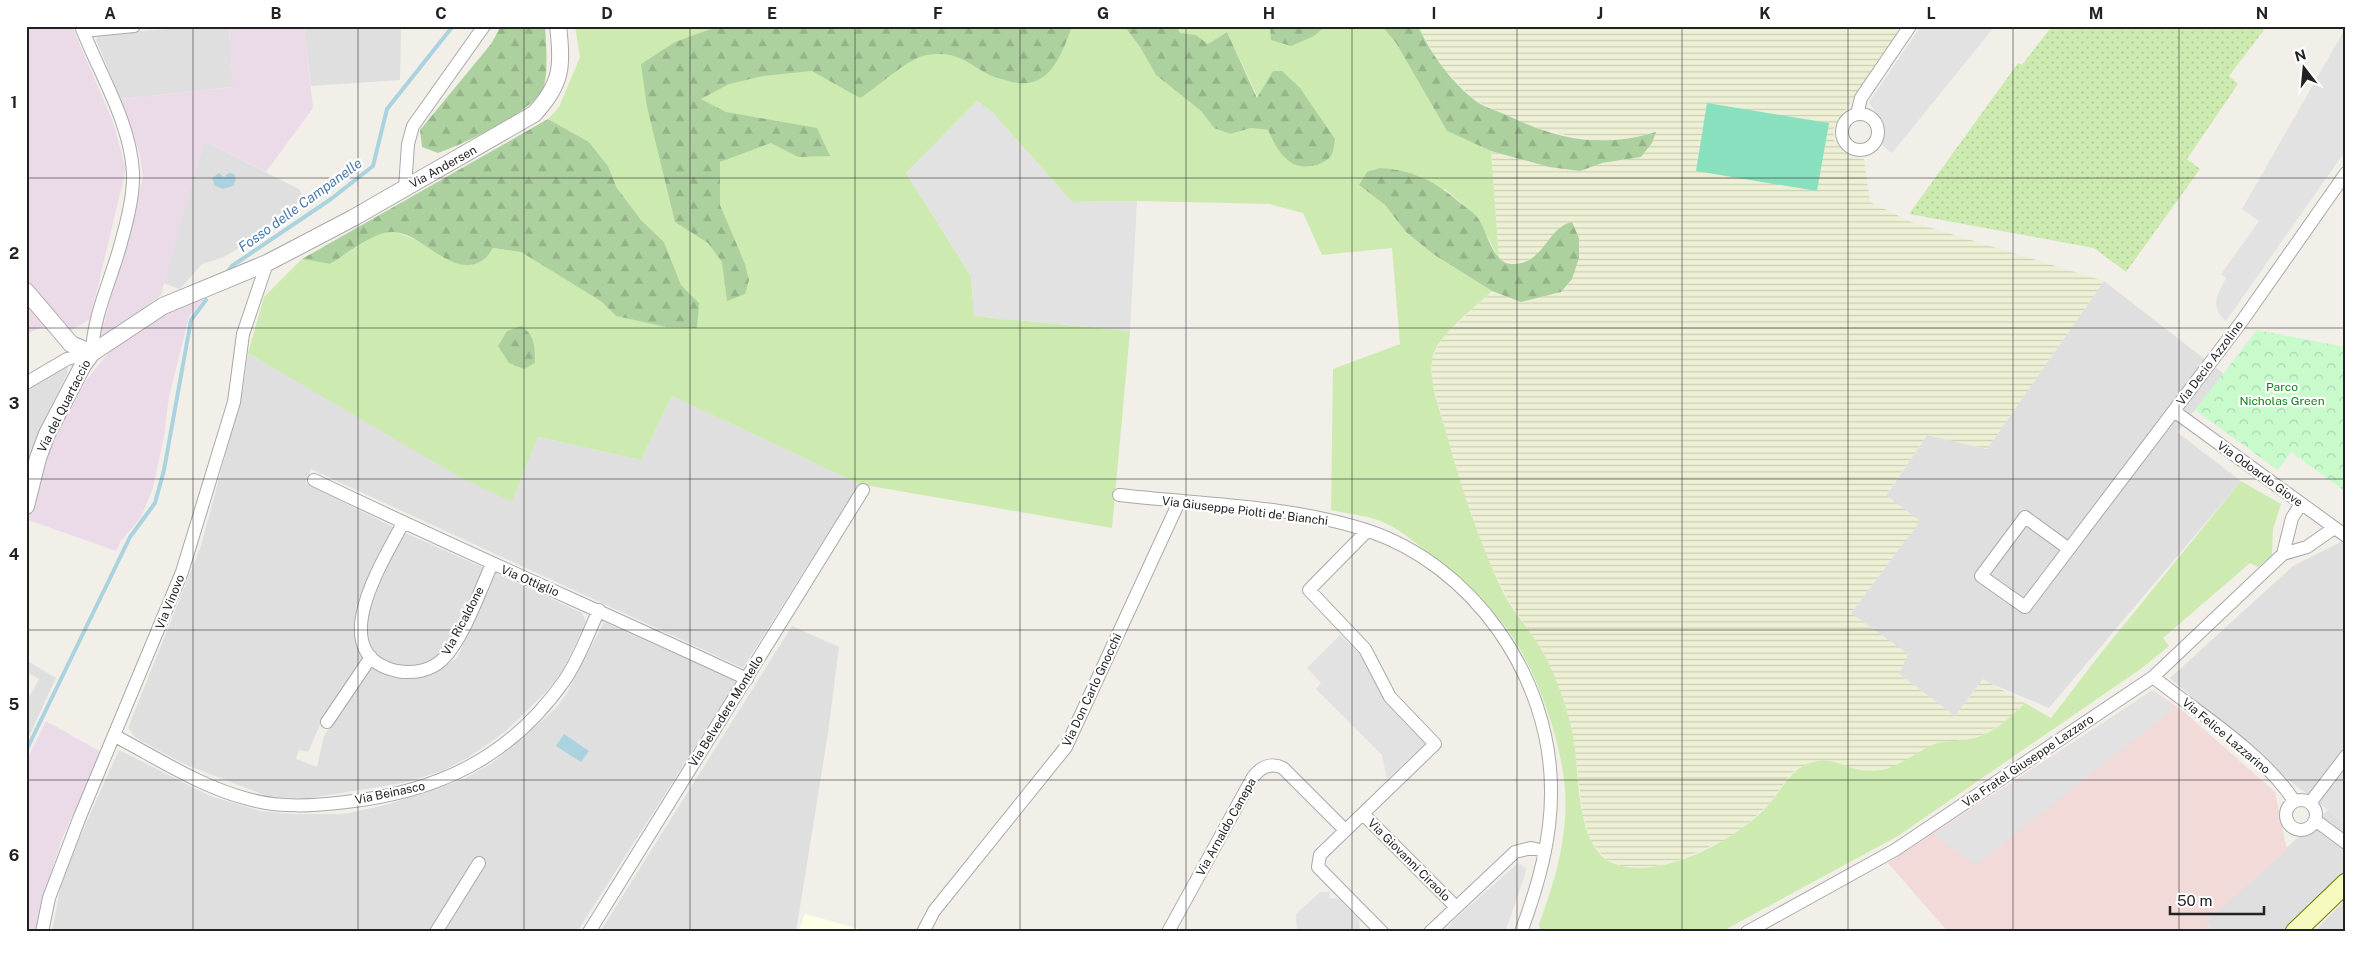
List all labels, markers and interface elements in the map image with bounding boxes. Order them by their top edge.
text: A [104,4,116,23]
text: B [271,4,282,23]
text: C [435,4,447,23]
text: D [601,4,613,23]
text: E [767,4,777,23]
text: F [933,4,943,23]
text: G [1097,4,1109,23]
text: H [1263,4,1275,23]
text: I [1432,4,1436,23]
text: J [1597,4,1603,23]
text: K [1759,4,1771,23]
text: L [1926,4,1936,23]
text: M [2089,4,2103,23]
text: N [2256,4,2268,23]
north arrow [2280,42,2330,92]
text: N [2293,46,2308,65]
text: 1 [11,93,17,112]
street label: Via Andersen [407,143,479,191]
water label: Fosso delle Campanelle [235,155,365,255]
text: 2 [9,244,19,263]
street label: Via Decio Azzolino [2174,318,2246,408]
street label: Via del Quartaccio [35,357,93,455]
park label: Parco Nicholas Green [2239,380,2325,408]
text: 3 [9,394,19,413]
street label: Via Odoardo Giove [2214,438,2306,510]
street label: Via Giuseppe Piolti de' Bianchi [1161,494,1329,528]
text: 4 [9,545,20,564]
street label: Via Ottiglio [499,562,561,600]
street label: Via Vinovo [153,572,187,631]
street label: Via Ricaldone [439,584,487,658]
street label: Via Don Carlo Gnocchi [1060,631,1124,749]
street label: Via Belvedere Montello [686,653,766,769]
text: 5 [9,695,20,714]
street label: Via Felice Lazzarino [2179,695,2273,777]
street label: Via Fratel Giuseppe Lazzaro [1960,712,2096,810]
street label: Via Arnaldo Canepa [1193,776,1259,878]
street label: Via Beinasco [354,779,427,807]
street label: Via Giovanni Ciraolo [1365,816,1453,904]
text: 6 [9,846,19,865]
scale bar [2170,883,2263,915]
text: 50 m [2177,892,2212,909]

